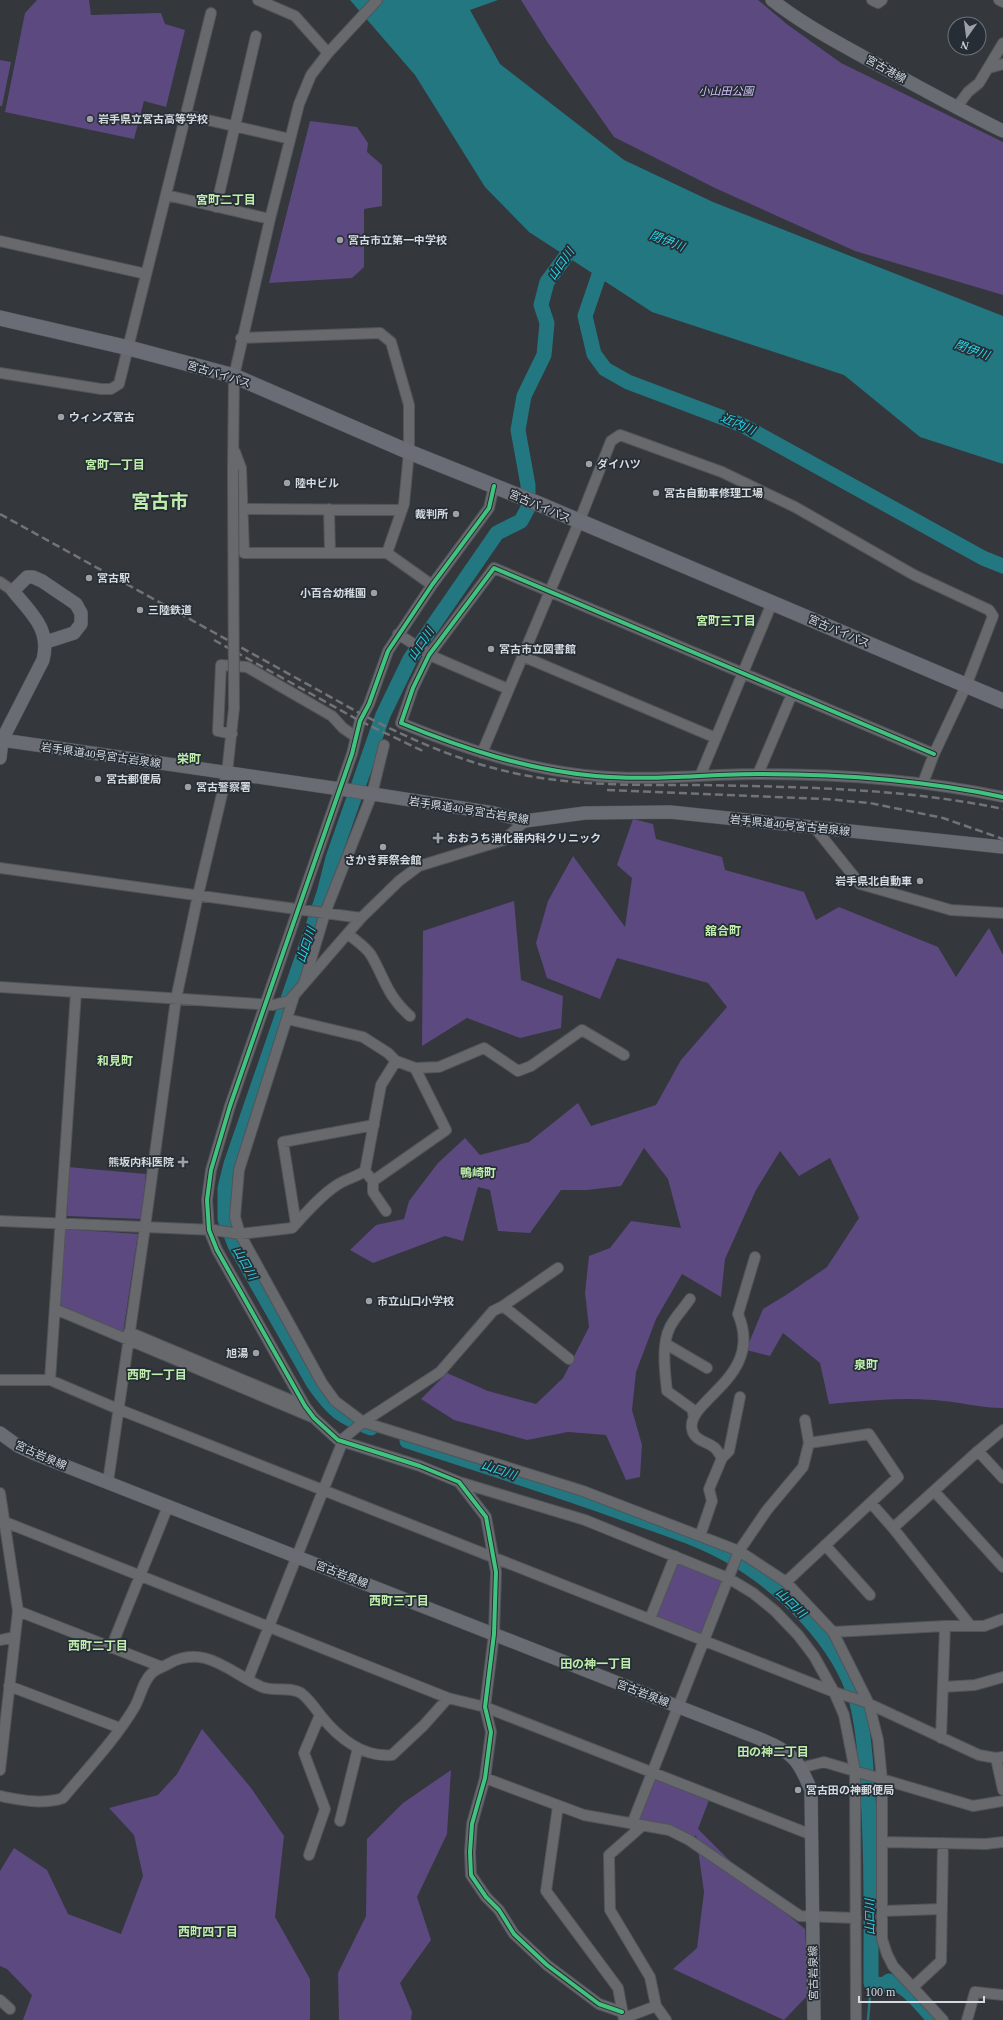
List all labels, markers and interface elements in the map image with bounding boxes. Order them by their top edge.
north arrow [947,16,987,56]
text: N [959,39,970,52]
street label: 宮古港線 [864,53,908,85]
park label: 小山田公園 [699,85,755,97]
place label: 岩手県立宮古高等学校 [98,113,208,125]
marker: 岩手県立宮古高等学校 [85,114,95,124]
district label: 宮町二丁目 [196,193,256,207]
water label: 閉伊川 [648,228,688,255]
place label: 宮古市立第一中学校 [348,234,447,246]
marker: 宮古市立第一中学校 [335,235,345,245]
water label: 山口川 [545,244,578,283]
water label: 閉伊川 [953,337,993,363]
street label: 宮古バイパス [186,359,252,389]
water label: 近内川 [719,410,759,439]
place label: ウィンズ宮古 [69,411,135,423]
marker: ウィンズ宮古 [56,412,66,422]
district label: 宮町一丁目 [85,458,145,472]
place label: ダイハツ [597,458,641,470]
marker: ダイハツ [584,459,594,469]
place label: 陸中ビル [295,477,339,489]
marker: 陸中ビル [282,478,292,488]
place label: 宮古自動車修理工場 [664,487,763,499]
street label: 宮古バイパス [507,488,573,524]
marker: 宮古自動車修理工場 [651,488,661,498]
district label: 宮古市 [131,491,189,512]
place label: 裁判所 [415,508,448,520]
marker: 裁判所 [451,509,461,519]
place label: 宮古駅 [97,572,130,584]
marker: 宮古駅 [84,573,94,583]
place label: 小百合幼稚園 [300,587,366,599]
marker: 小百合幼稚園 [369,588,379,598]
place label: 三陸鉄道 [148,604,192,616]
marker: 三陸鉄道 [135,605,145,615]
street label: 宮古バイパス [806,613,872,649]
district label: 宮町三丁目 [696,614,756,628]
water label: 山口川 [405,624,438,663]
place label: 宮古市立図書館 [499,643,576,655]
marker: 宮古市立図書館 [486,644,496,654]
street label: 岩手県道40号宮古岩泉線 [40,741,162,769]
district label: 栄町 [177,752,201,766]
place label: 宮古郵便局 [106,773,161,785]
marker: 宮古郵便局 [93,774,103,784]
place label: 宮古警察署 [196,781,251,793]
marker: 宮古警察署 [183,782,193,792]
street label: 岩手県道40号宮古岩泉線 [408,795,530,825]
street label: 岩手県道40号宮古岩泉線 [729,813,851,837]
marker: おおうち消化器内科クリニック [432,832,444,844]
place label: おおうち消化器内科クリニック [447,832,601,844]
marker: さかき葬祭会館 [378,842,388,852]
place label: さかき葬祭会館 [345,854,422,866]
place label: 岩手県北自動車 [835,875,912,887]
marker: 岩手県北自動車 [915,876,925,886]
water label: 山口川 [294,924,319,964]
district label: 舘合町 [705,924,741,938]
district label: 和見町 [97,1054,133,1068]
place label: 熊坂内科医院 [108,1156,174,1168]
marker: 熊坂内科医院 [177,1156,189,1168]
district label: 鴨崎町 [460,1166,496,1180]
water label: 山口川 [230,1244,261,1284]
place label: 市立山口小学校 [377,1295,454,1307]
marker: 市立山口小学校 [364,1296,374,1306]
place label: 旭湯 [226,1347,248,1359]
marker: 旭湯 [251,1348,261,1358]
district label: 泉町 [854,1358,878,1372]
district label: 西町一丁目 [127,1368,187,1382]
street label: 宮古岩泉線 [13,1438,69,1472]
water label: 山口川 [480,1458,520,1483]
street label: 宮古岩泉線 [314,1559,370,1589]
water label: 山口川 [773,1585,810,1622]
district label: 西町三丁目 [369,1594,429,1608]
district label: 西町二丁目 [68,1639,128,1653]
district label: 田の神一丁目 [560,1657,632,1671]
street label: 宮古岩泉線 [615,1678,671,1708]
district label: 田の神二丁目 [737,1745,809,1759]
place label: 宮古田の神郵便局 [806,1784,894,1796]
marker: 宮古田の神郵便局 [793,1785,803,1795]
water label: 山口川 [863,1897,877,1935]
district label: 西町四丁目 [178,1925,238,1939]
street label: 宮古岩泉線 [807,1945,819,2001]
scale bar [859,1978,984,2004]
text: 100 m [865,1985,896,1999]

